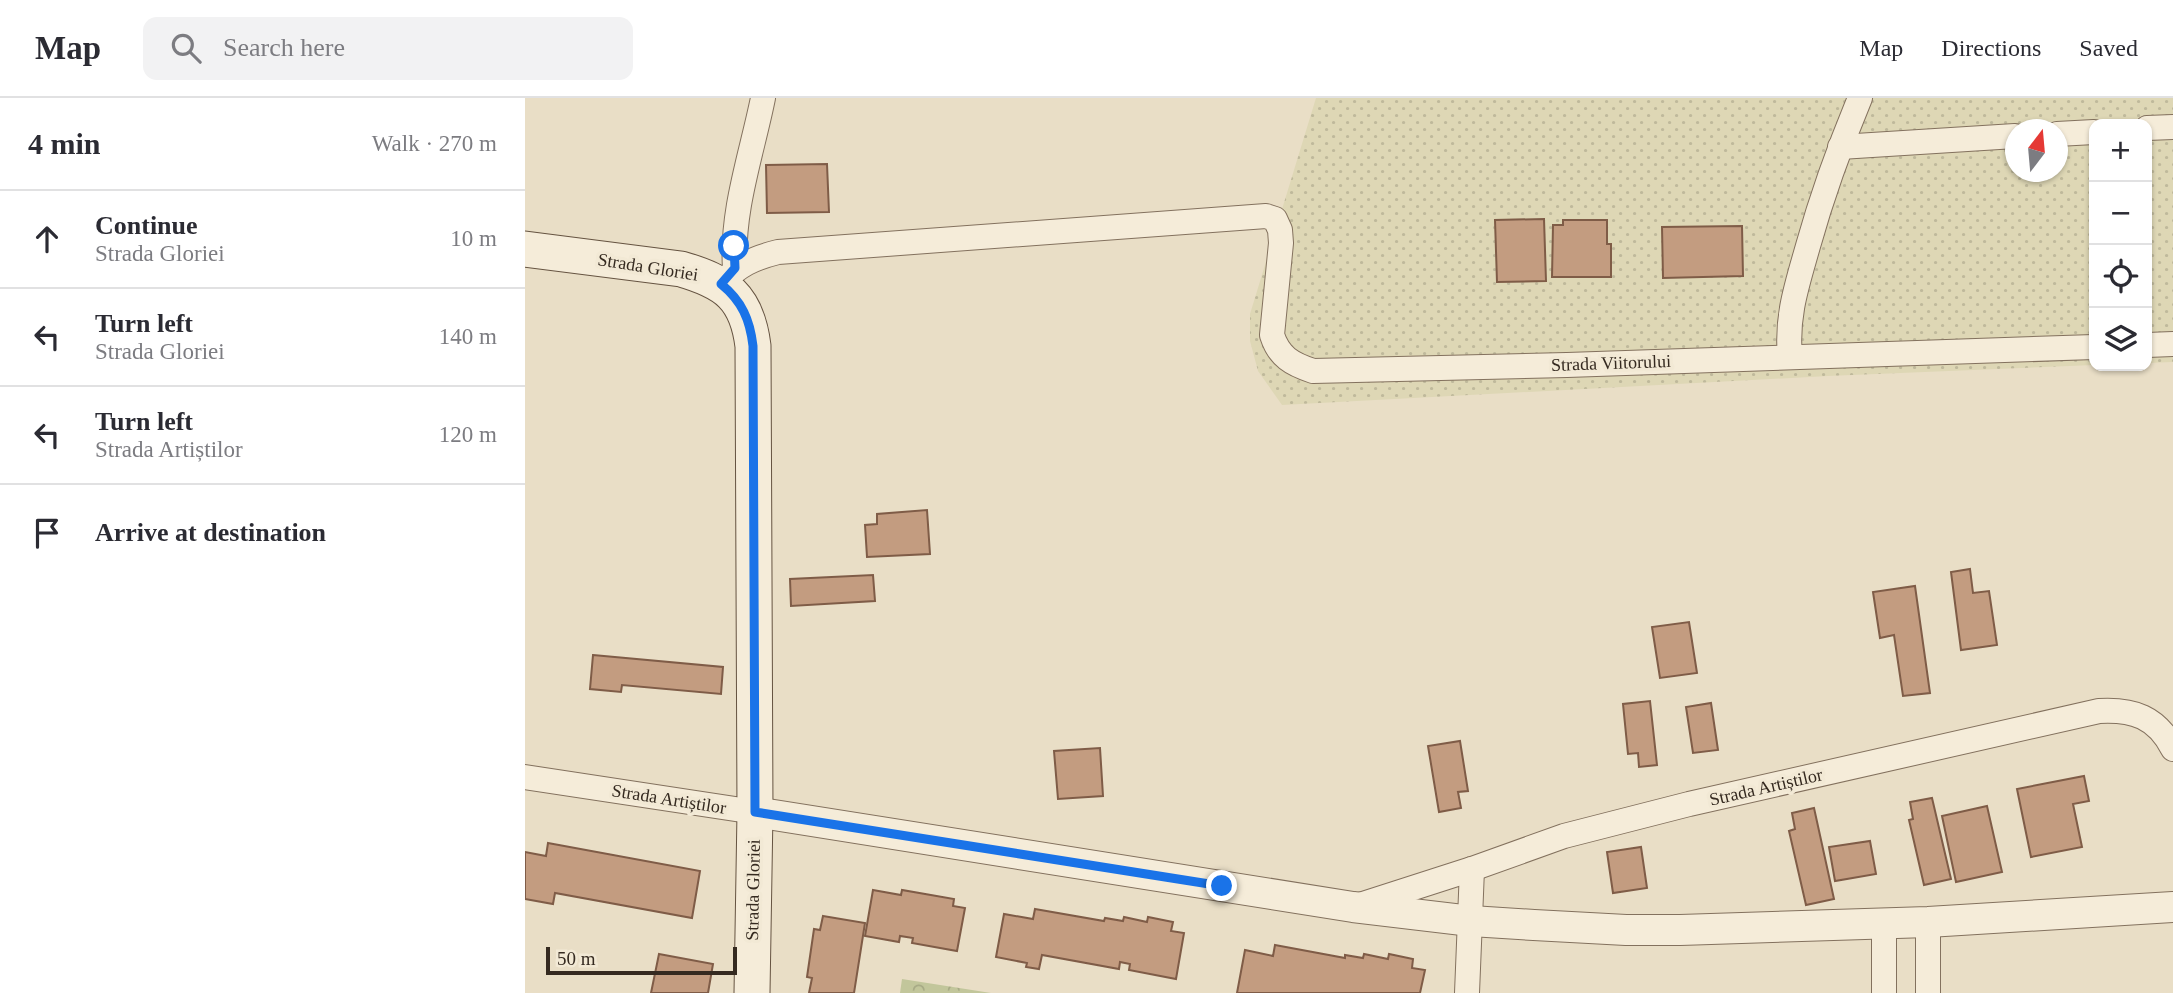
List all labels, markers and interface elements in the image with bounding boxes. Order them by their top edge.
search box [143,17,633,80]
icon: search [167,29,205,67]
text: Map [35,30,101,66]
text: Search here [223,33,345,62]
text: Map [1859,35,1903,61]
text: Directions [1941,35,2041,61]
text: Saved [2079,35,2138,61]
north arrow [2005,119,2068,182]
map controls [2089,119,2152,371]
button: + [2089,119,2152,182]
text: 4 min [28,127,101,160]
text: Walk · 270 m [372,131,497,156]
button: − [2089,182,2152,245]
text: Continue [95,211,198,240]
icon: ahead [28,220,66,258]
text: 10 m [450,226,497,251]
route start [718,230,749,261]
text: Strada Gloriei [95,241,225,266]
button: locate [2089,245,2152,308]
street label: Strada Gloriei [596,249,700,285]
button: layers [2089,308,2152,371]
text: Turn left [95,309,193,338]
icon: left [28,318,66,356]
text: 140 m [439,324,497,349]
text: Strada Gloriei [95,339,225,364]
street label: Strada Viitorului [1551,351,1671,375]
text: Turn left [95,407,193,436]
icon: left [28,416,66,454]
text: 120 m [439,422,497,447]
text: Strada Artiștilor [95,437,243,462]
icon: arrive [28,514,66,552]
text: Arrive at destination [95,518,326,547]
street label: Strada Artiștilor [1707,764,1825,810]
street label: Strada Artiștilor [610,780,728,818]
street label: Strada Gloriei [742,839,764,941]
route end [1206,870,1237,901]
scale bar [546,944,737,976]
text: 50 m [557,948,596,969]

